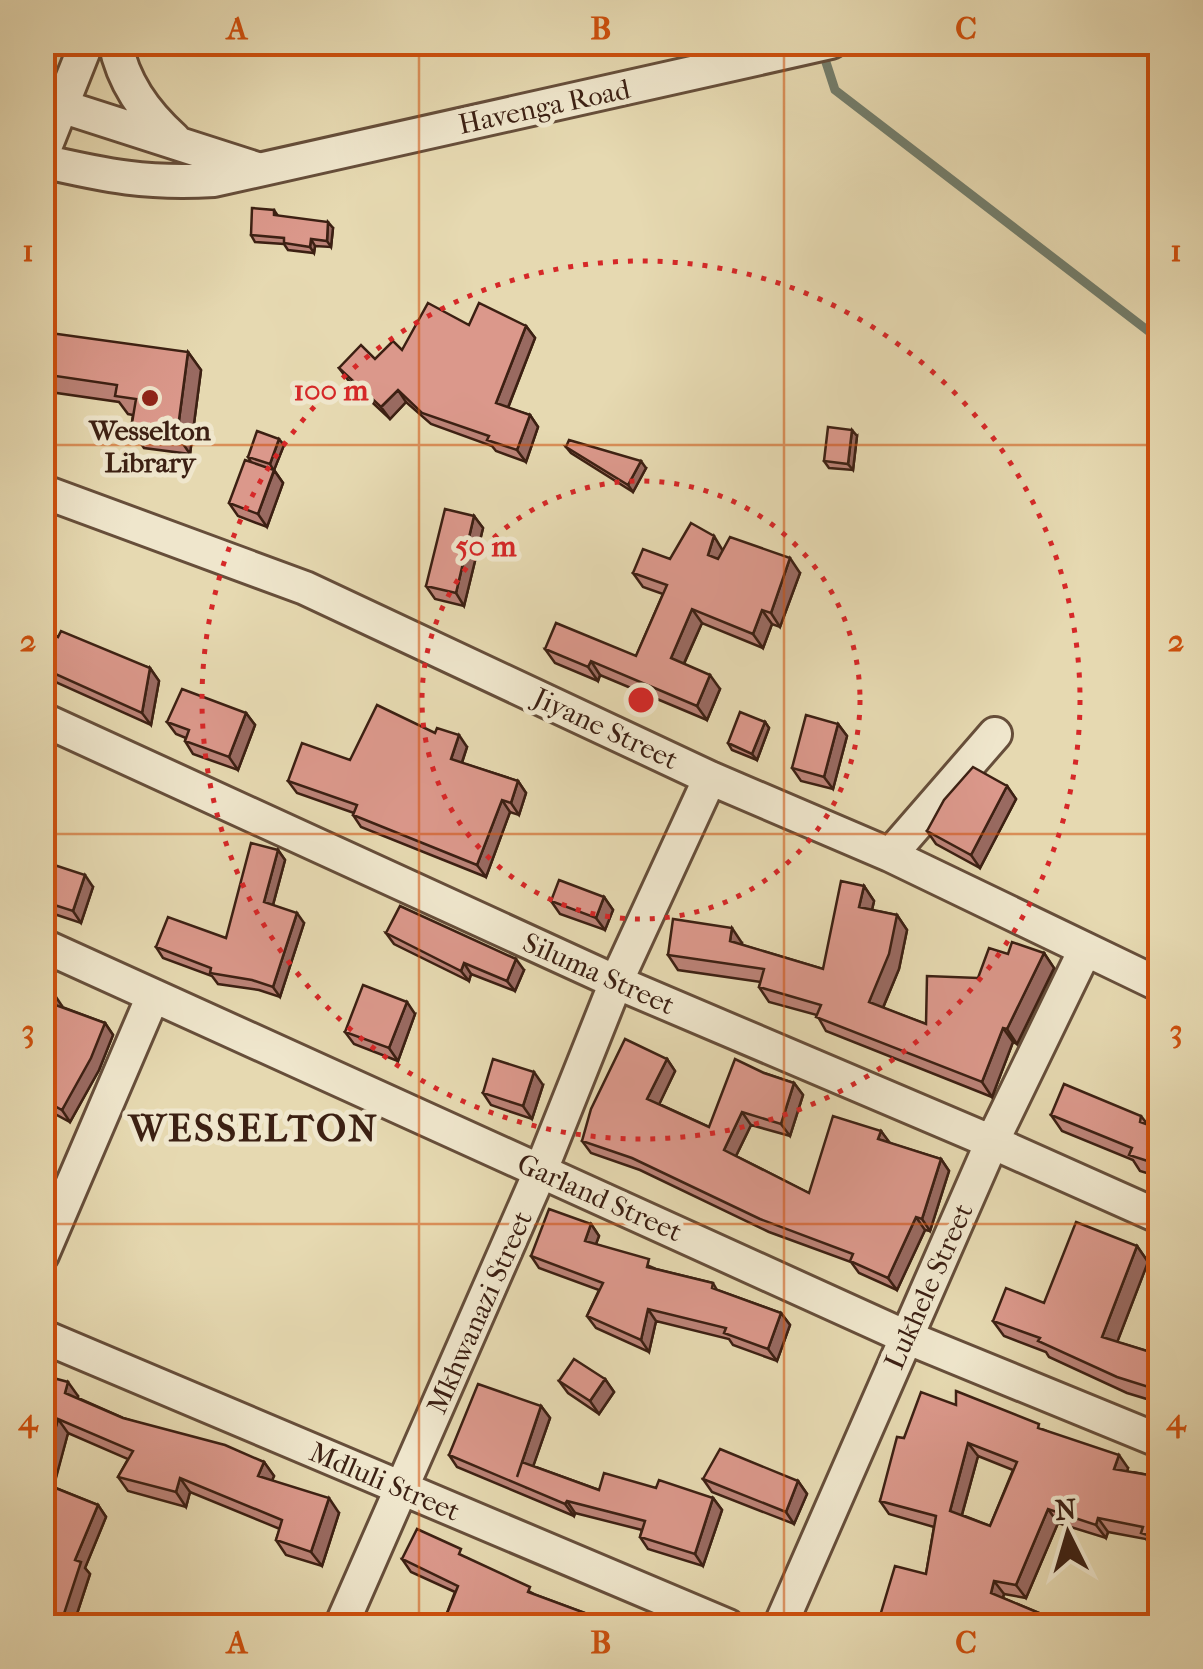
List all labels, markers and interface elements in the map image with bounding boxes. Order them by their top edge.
text: A [225,10,249,47]
text: B [591,10,611,47]
text: C [955,10,977,47]
street label: Havenga Road [455,72,634,141]
text: 1 [22,232,34,269]
text: 1 [1170,232,1182,269]
text: 100 m [293,373,370,408]
marker: Wesselton Library [139,387,161,409]
place label: Wesselton Library [88,414,212,479]
text: 50 m [456,529,517,564]
text: 2 [20,622,36,659]
text: 2 [1168,622,1184,659]
street label: Jiyane Street [527,680,683,776]
centre of rings [623,682,659,718]
street label: Siluma Street [518,925,680,1022]
text: 3 [21,1012,35,1049]
text: 3 [1169,1012,1183,1049]
district label: WESSELTON [127,1106,379,1151]
street label: Garland Street [512,1146,687,1248]
street label: Lukhele Street [877,1198,980,1374]
street label: Mkhwanazi Street [420,1206,539,1419]
text: 4 [18,1401,40,1439]
text: 4 [1166,1401,1188,1439]
street label: Mdluli Street [305,1435,465,1528]
north arrow [1018,1484,1118,1584]
text: N [1054,1492,1079,1527]
text: A [225,1624,249,1661]
text: B [591,1624,611,1661]
text: C [955,1624,977,1661]

